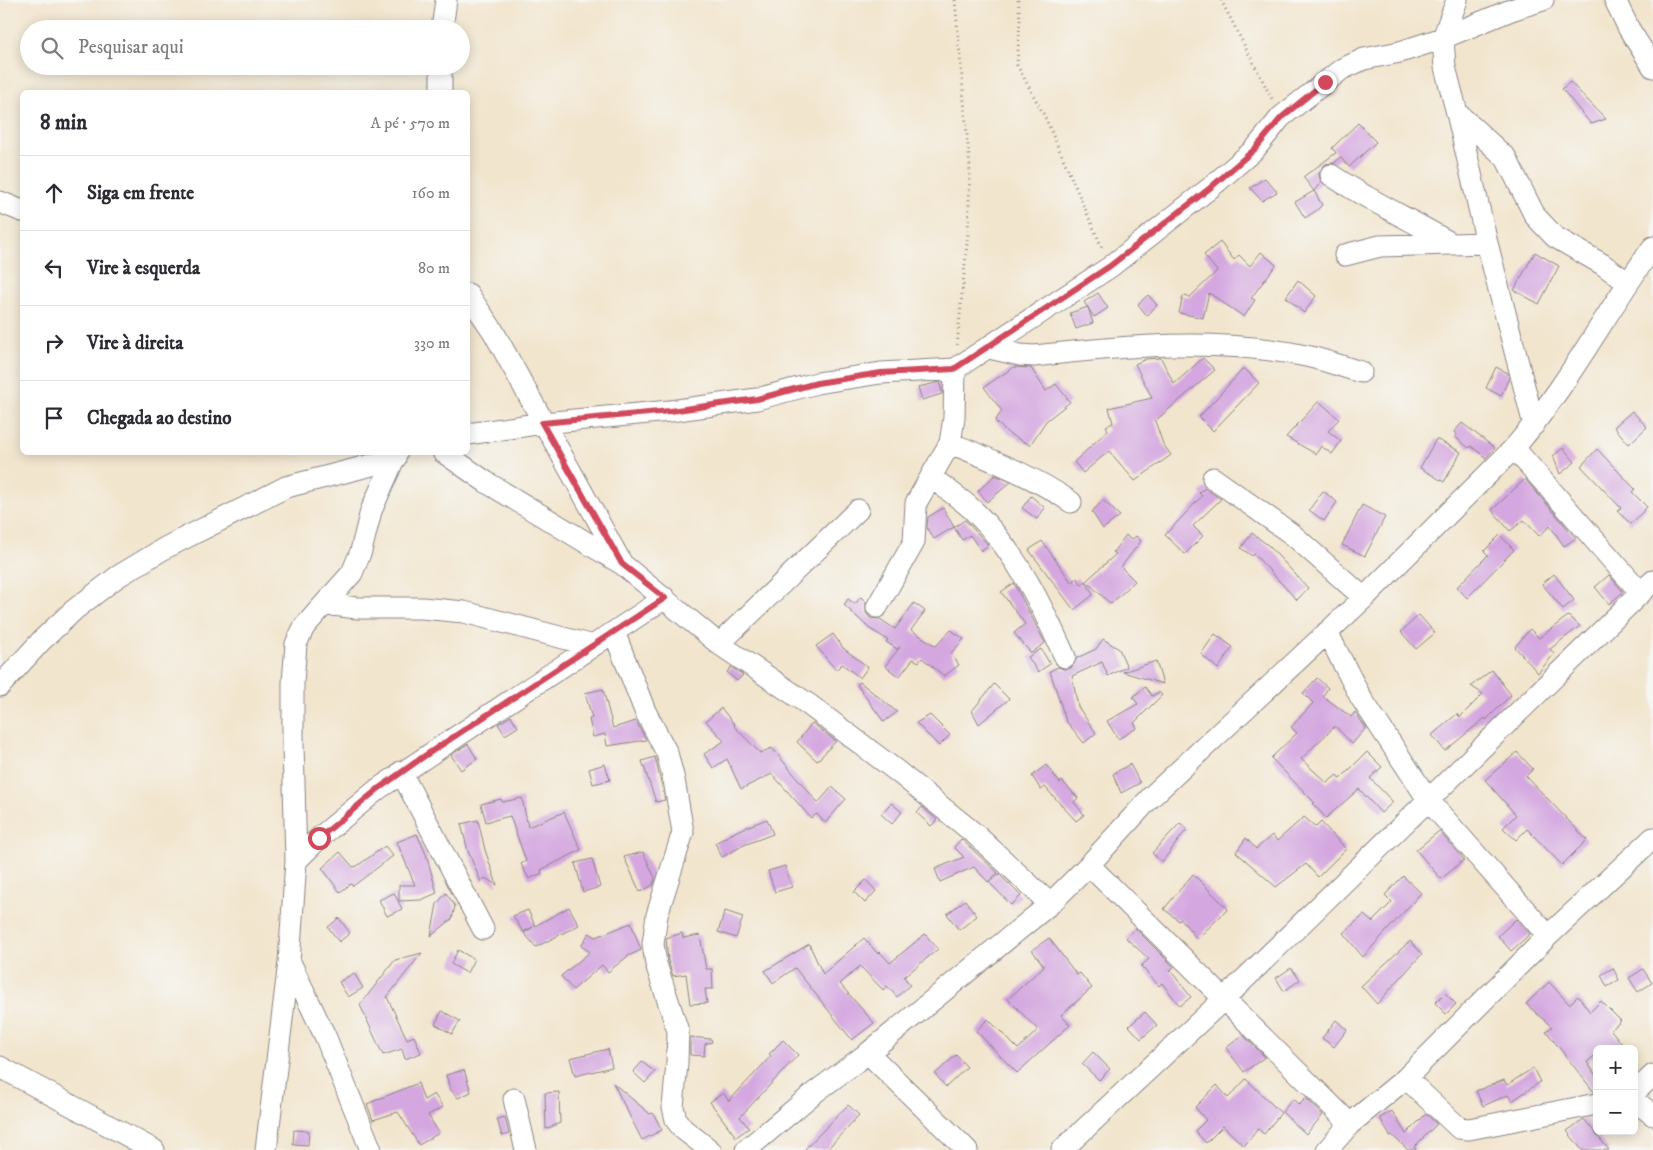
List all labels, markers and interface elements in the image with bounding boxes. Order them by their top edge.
search box [20,20,470,75]
icon: search [38,34,66,62]
text: Pesquisar aqui [78,36,184,59]
route end [1314,71,1337,94]
text: 8 min [40,110,87,136]
text: A pé · 570 m [371,113,450,133]
icon: ahead [40,179,68,207]
text: Siga em frente [87,182,194,205]
text: 160 m [412,183,450,203]
icon: left [40,254,68,282]
text: Vire à esquerda [87,257,200,280]
text: 80 m [418,258,450,278]
icon: right [40,329,68,357]
text: Vire à direita [87,332,183,355]
text: 330 m [414,333,450,353]
icon: arrive [40,404,68,432]
text: Chegada ao destino [87,407,232,430]
route start [308,827,331,850]
map controls [1593,1045,1638,1135]
button: + [1593,1045,1638,1090]
button: − [1593,1090,1638,1135]

